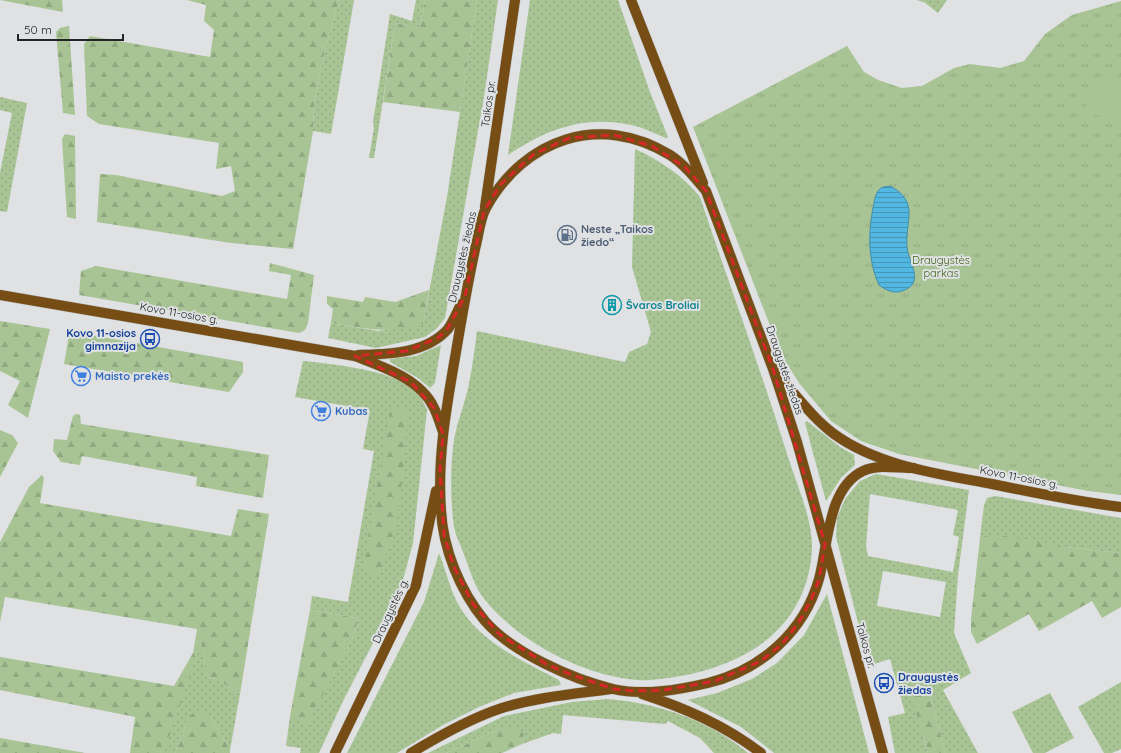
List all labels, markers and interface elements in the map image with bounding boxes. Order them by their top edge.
scale bar [18,16,123,42]
text: 50 m [24,22,52,37]
street label: Taikos pr. [478,80,498,128]
street label: Draugystės žiedas [445,210,479,304]
place label: Neste „Taikos žiedo“ [581,222,653,249]
fuel station icon: Neste „Taikos žiedo“ [556,224,578,246]
park label: Draugystės parkas [912,253,970,280]
building icon: Švaros Broliai [601,294,623,316]
place label: Švaros Broliai [626,298,699,312]
street label: Kovo 11-osios g. [139,299,219,327]
street label: Draugystės žiedas [763,324,807,416]
place label: Kovo 11-osios gimnazija [66,326,136,353]
bus stop icon: Kovo 11-osios gimnazija [139,328,161,350]
supermarket icon: Maisto prekės [70,365,92,387]
place label: Maisto prekės [95,369,169,383]
supermarket icon: Kubas [310,400,332,422]
place label: Kubas [335,404,368,418]
street label: Kovo 11-osios g. [979,463,1059,491]
street label: Draugystės g. [369,576,411,646]
street label: Taikos pr. [853,621,879,669]
place label: Draugystės žiedas [898,670,959,697]
bus stop icon: Draugystės žiedas [873,672,895,694]

